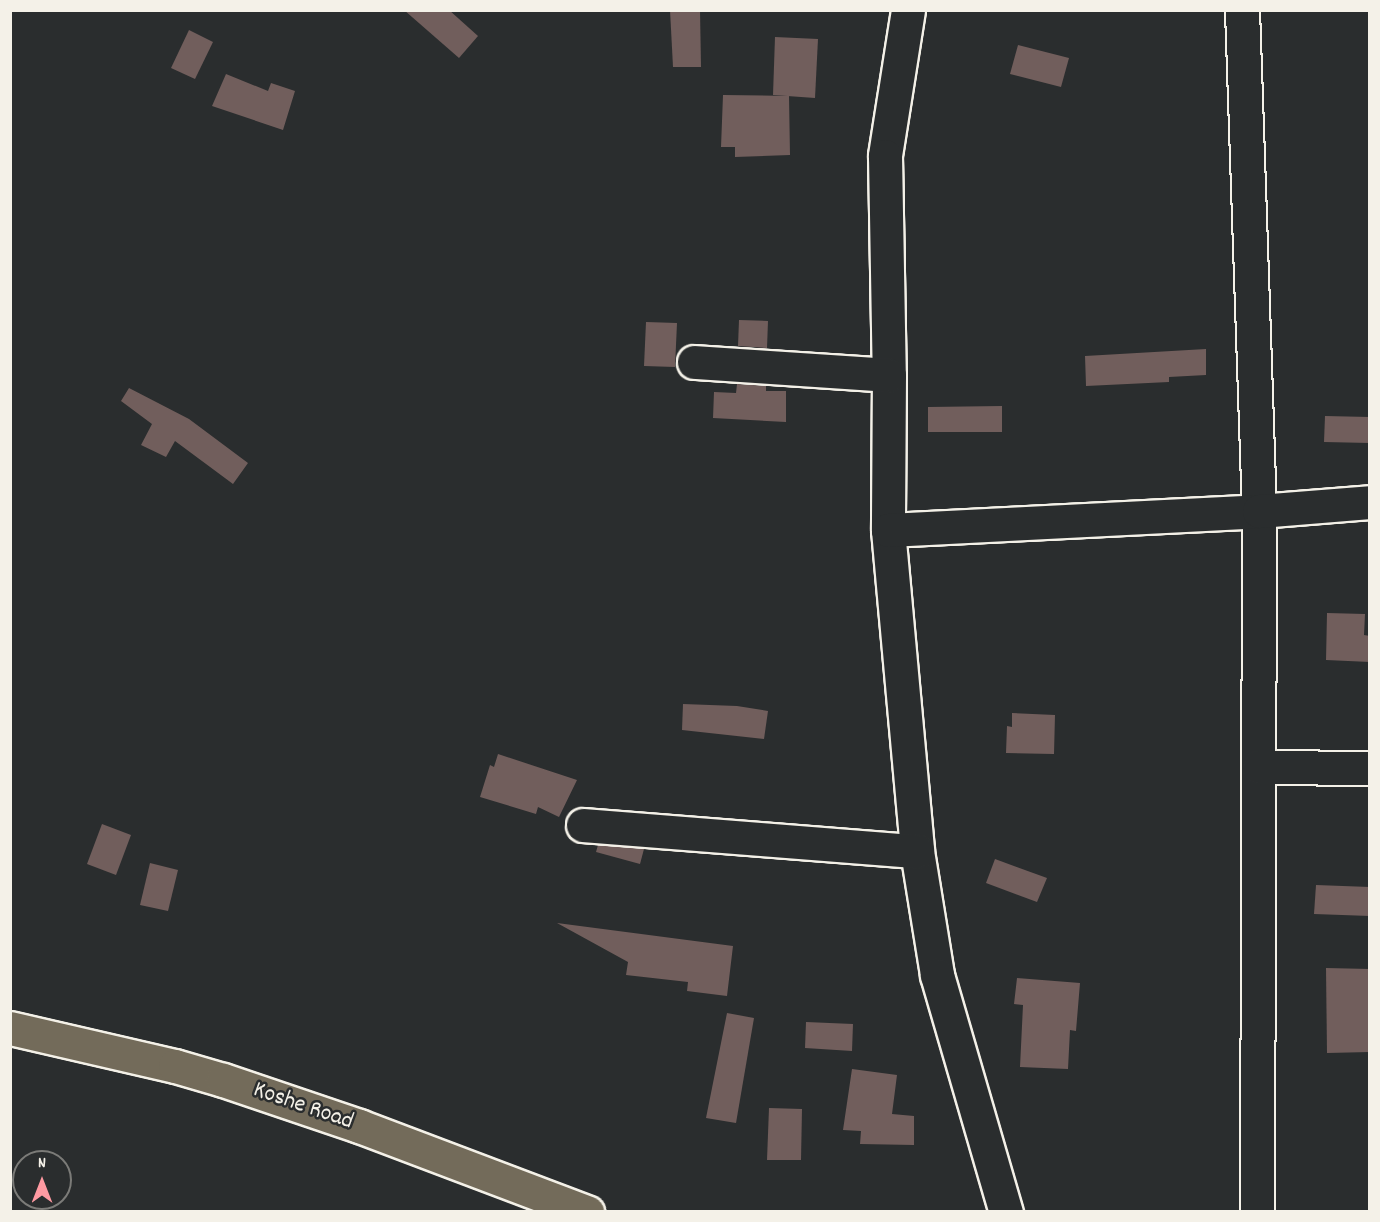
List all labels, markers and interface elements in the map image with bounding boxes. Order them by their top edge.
street label: Koshe Road [249,1076,357,1138]
north arrow [12,1150,72,1210]
text: N [38,1152,46,1175]

